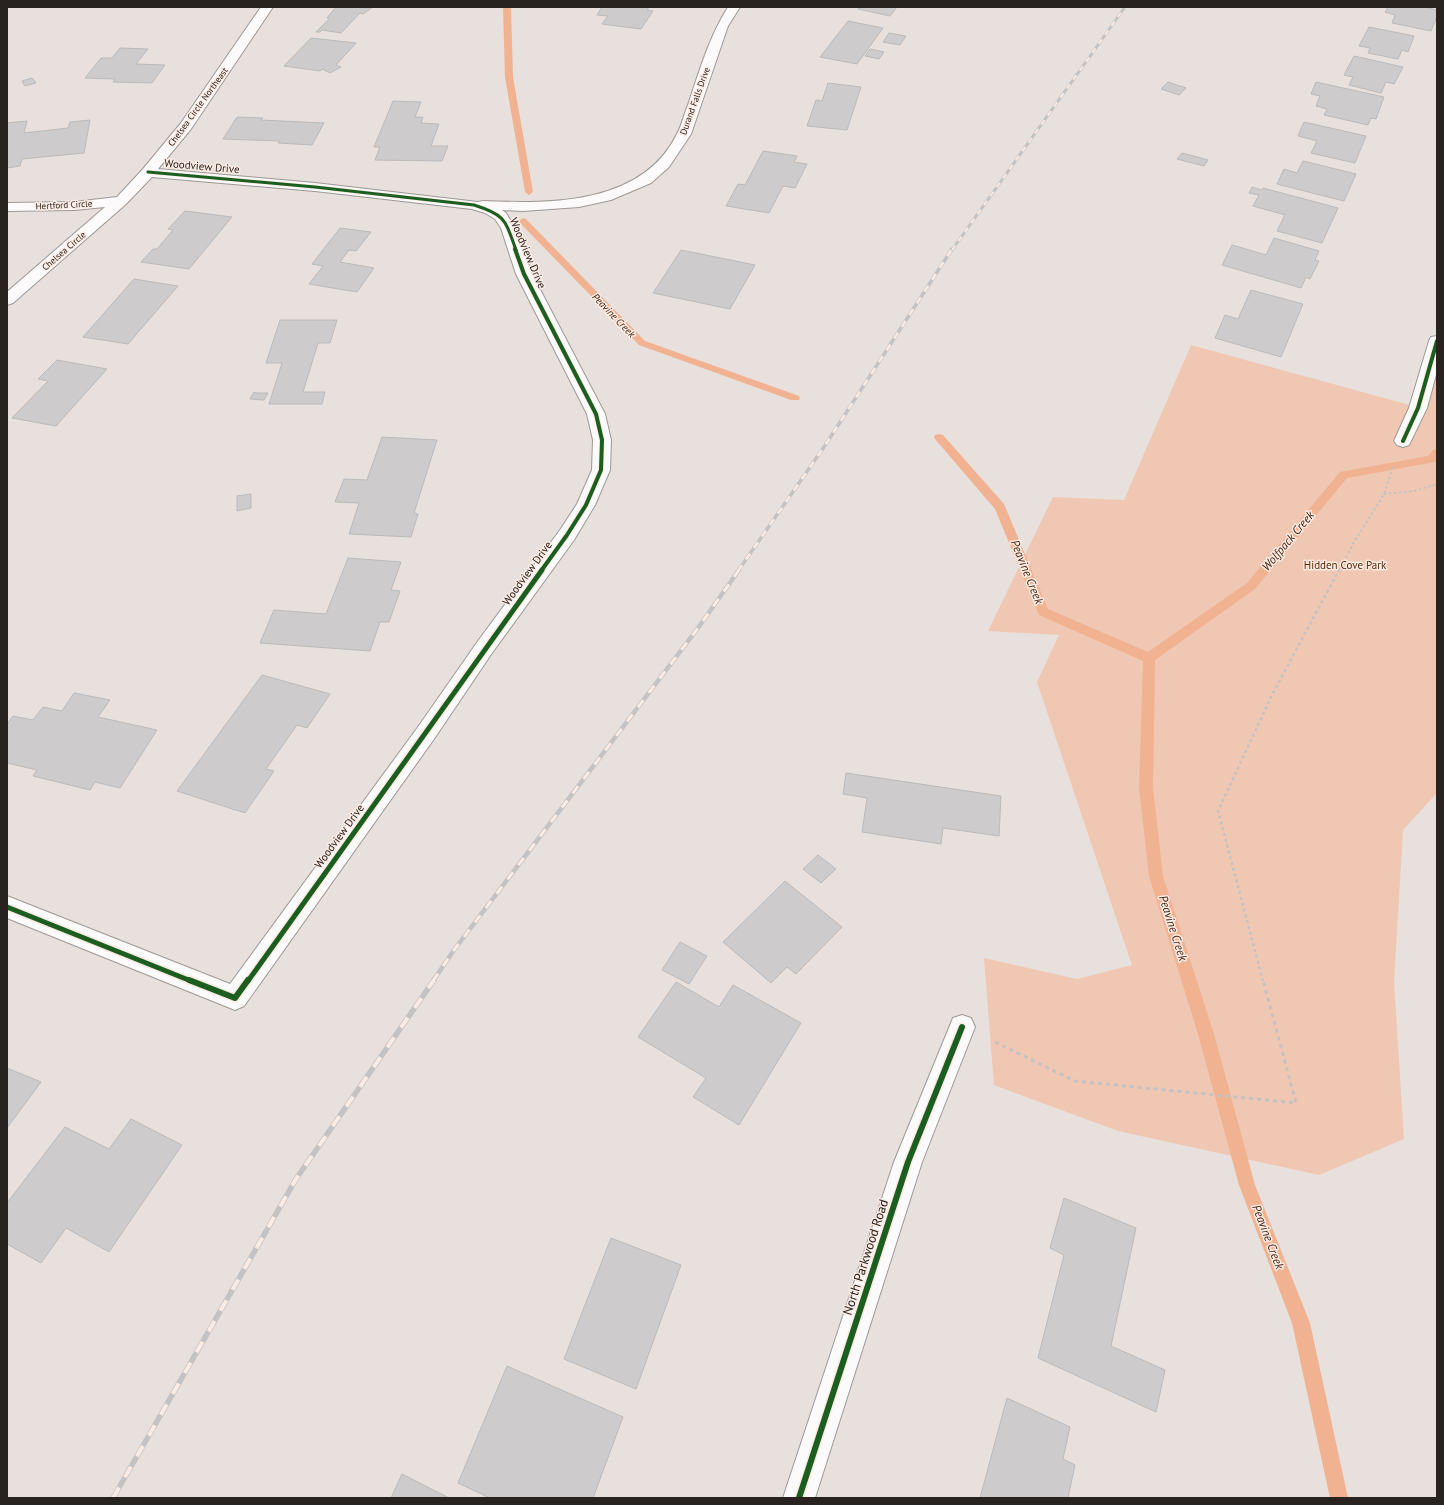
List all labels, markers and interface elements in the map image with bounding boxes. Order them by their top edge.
street label: Chelsea Circle Northeast [165,65,230,148]
street label: Durand Falls Drive [677,65,712,136]
street label: Woodview Drive [164,156,241,176]
street label: Hertford Circle [35,198,93,211]
street label: Woodview Drive [507,216,549,291]
street label: Chelsea Circle [40,228,88,273]
water label: Peavine Creek [589,290,638,341]
water label: Wolfpack Creek [1258,507,1317,574]
street label: Woodview Drive [499,538,555,608]
water label: Peavine Creek [1008,538,1047,607]
park label: Hidden Cove Park [1304,558,1387,572]
street label: Woodview Drive [311,801,367,871]
water label: Peavine Creek [1156,893,1191,963]
street label: North Parkwood Road [839,1197,892,1317]
water label: Peavine Creek [1249,1202,1288,1272]

